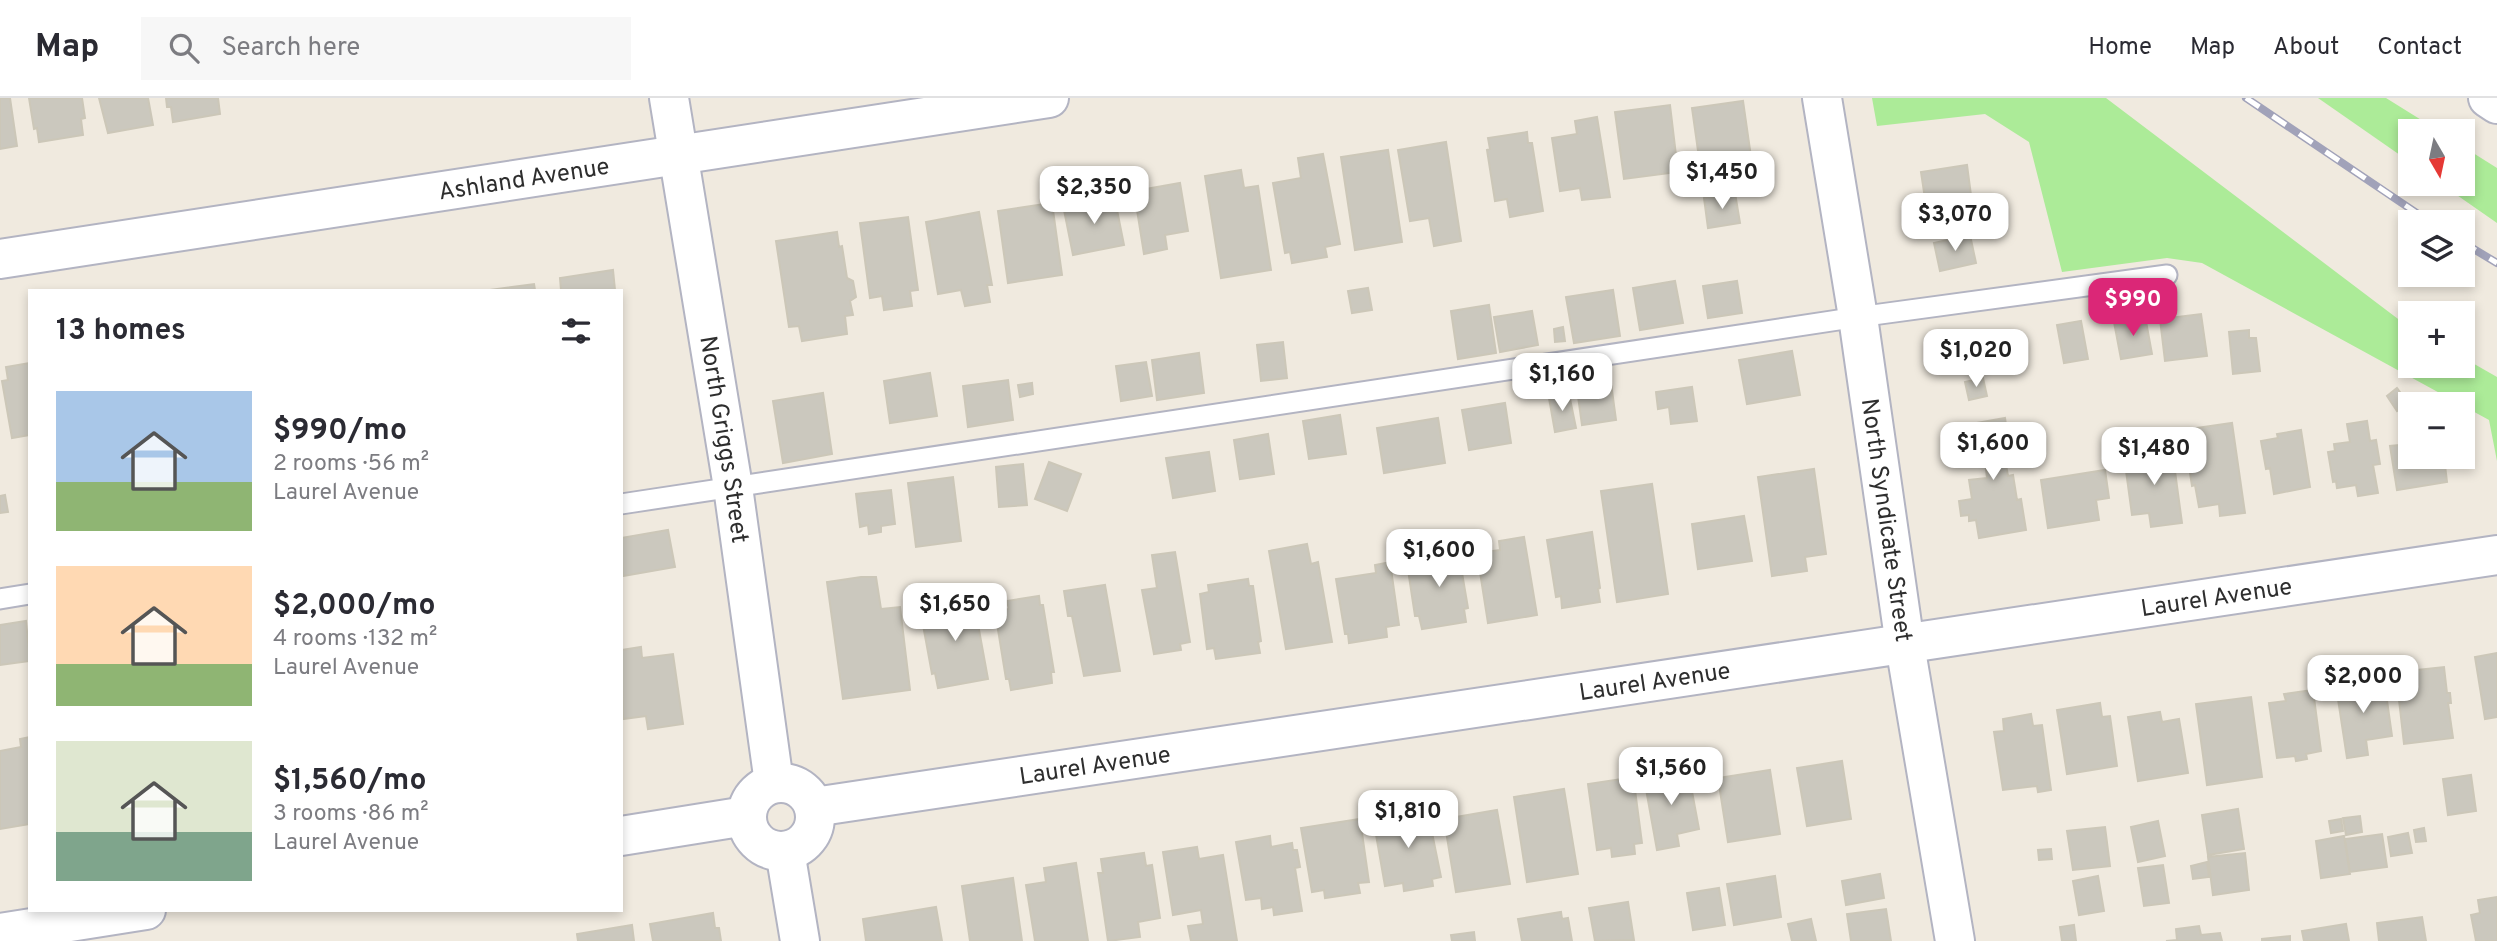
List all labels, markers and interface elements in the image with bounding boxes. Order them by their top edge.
search box [141,17,631,80]
text: Map [35,27,99,69]
icon: search [165,29,203,67]
text: Search here [221,32,360,65]
text: Home [2088,33,2152,63]
text: Map [2190,33,2235,63]
text: About [2273,33,2339,63]
text: Contact [2377,33,2462,63]
north arrow [2398,119,2474,196]
map controls [2398,119,2475,469]
pin: $1,450 [1665,152,1779,211]
street label: Ashland Avenue [437,153,612,208]
text: $1,450 [1686,159,1758,188]
pin: $2,350 [1037,166,1151,226]
text: $2,350 [1056,174,1132,203]
pin: $3,070 [1898,194,2012,253]
text: $3,070 [1917,201,1993,230]
button: layers [2398,210,2475,287]
pin: $990 [2092,278,2174,338]
text: $990 [2104,286,2162,315]
button: + [2398,301,2475,378]
icon: filters [557,312,595,350]
text: 13 homes [56,313,186,350]
pin: $1,020 [1919,330,2033,389]
street label: North Griggs Street [691,334,754,545]
text: $1,020 [1939,337,2013,366]
pin: $1,160 [1505,354,1619,413]
text: $1,160 [1528,361,1596,390]
button: − [2398,392,2475,469]
street label: North Syndicate Street [1853,397,1917,644]
text: $990/mo [273,413,407,450]
icon: home [112,419,196,503]
pin: $1,600 [1936,422,2050,482]
pin: $1,480 [2097,428,2211,487]
text: $1,600 [1956,430,2030,459]
text: $1,480 [2117,435,2191,464]
text: 2 rooms · 56 m² [273,450,429,479]
text: Laurel Avenue [273,479,419,508]
pin: $1,600 [1382,530,1496,589]
text: $1,600 [1402,537,1476,566]
street label: Laurel Avenue [2139,573,2294,625]
pin: $1,650 [898,584,1012,643]
text: $2,000/mo [273,588,435,625]
text: $1,650 [919,591,991,620]
icon: home [112,594,196,678]
text: 4 rooms · 132 m² [273,625,437,654]
text: Laurel Avenue [273,654,419,683]
pin: $2,000 [2306,656,2420,715]
street label: Laurel Avenue [1577,657,1733,709]
text: $2,000 [2323,663,2403,692]
street label: Laurel Avenue [1017,741,1173,793]
pin: $1,560 [1614,748,1728,807]
text: $1,560 [1635,755,1707,784]
text: $1,560/mo [273,763,427,800]
icon: home [112,769,196,853]
pin: $1,810 [1351,790,1465,850]
text: $1,810 [1374,798,1442,827]
text: 3 rooms · 86 m² [273,800,429,829]
text: Laurel Avenue [273,829,419,858]

